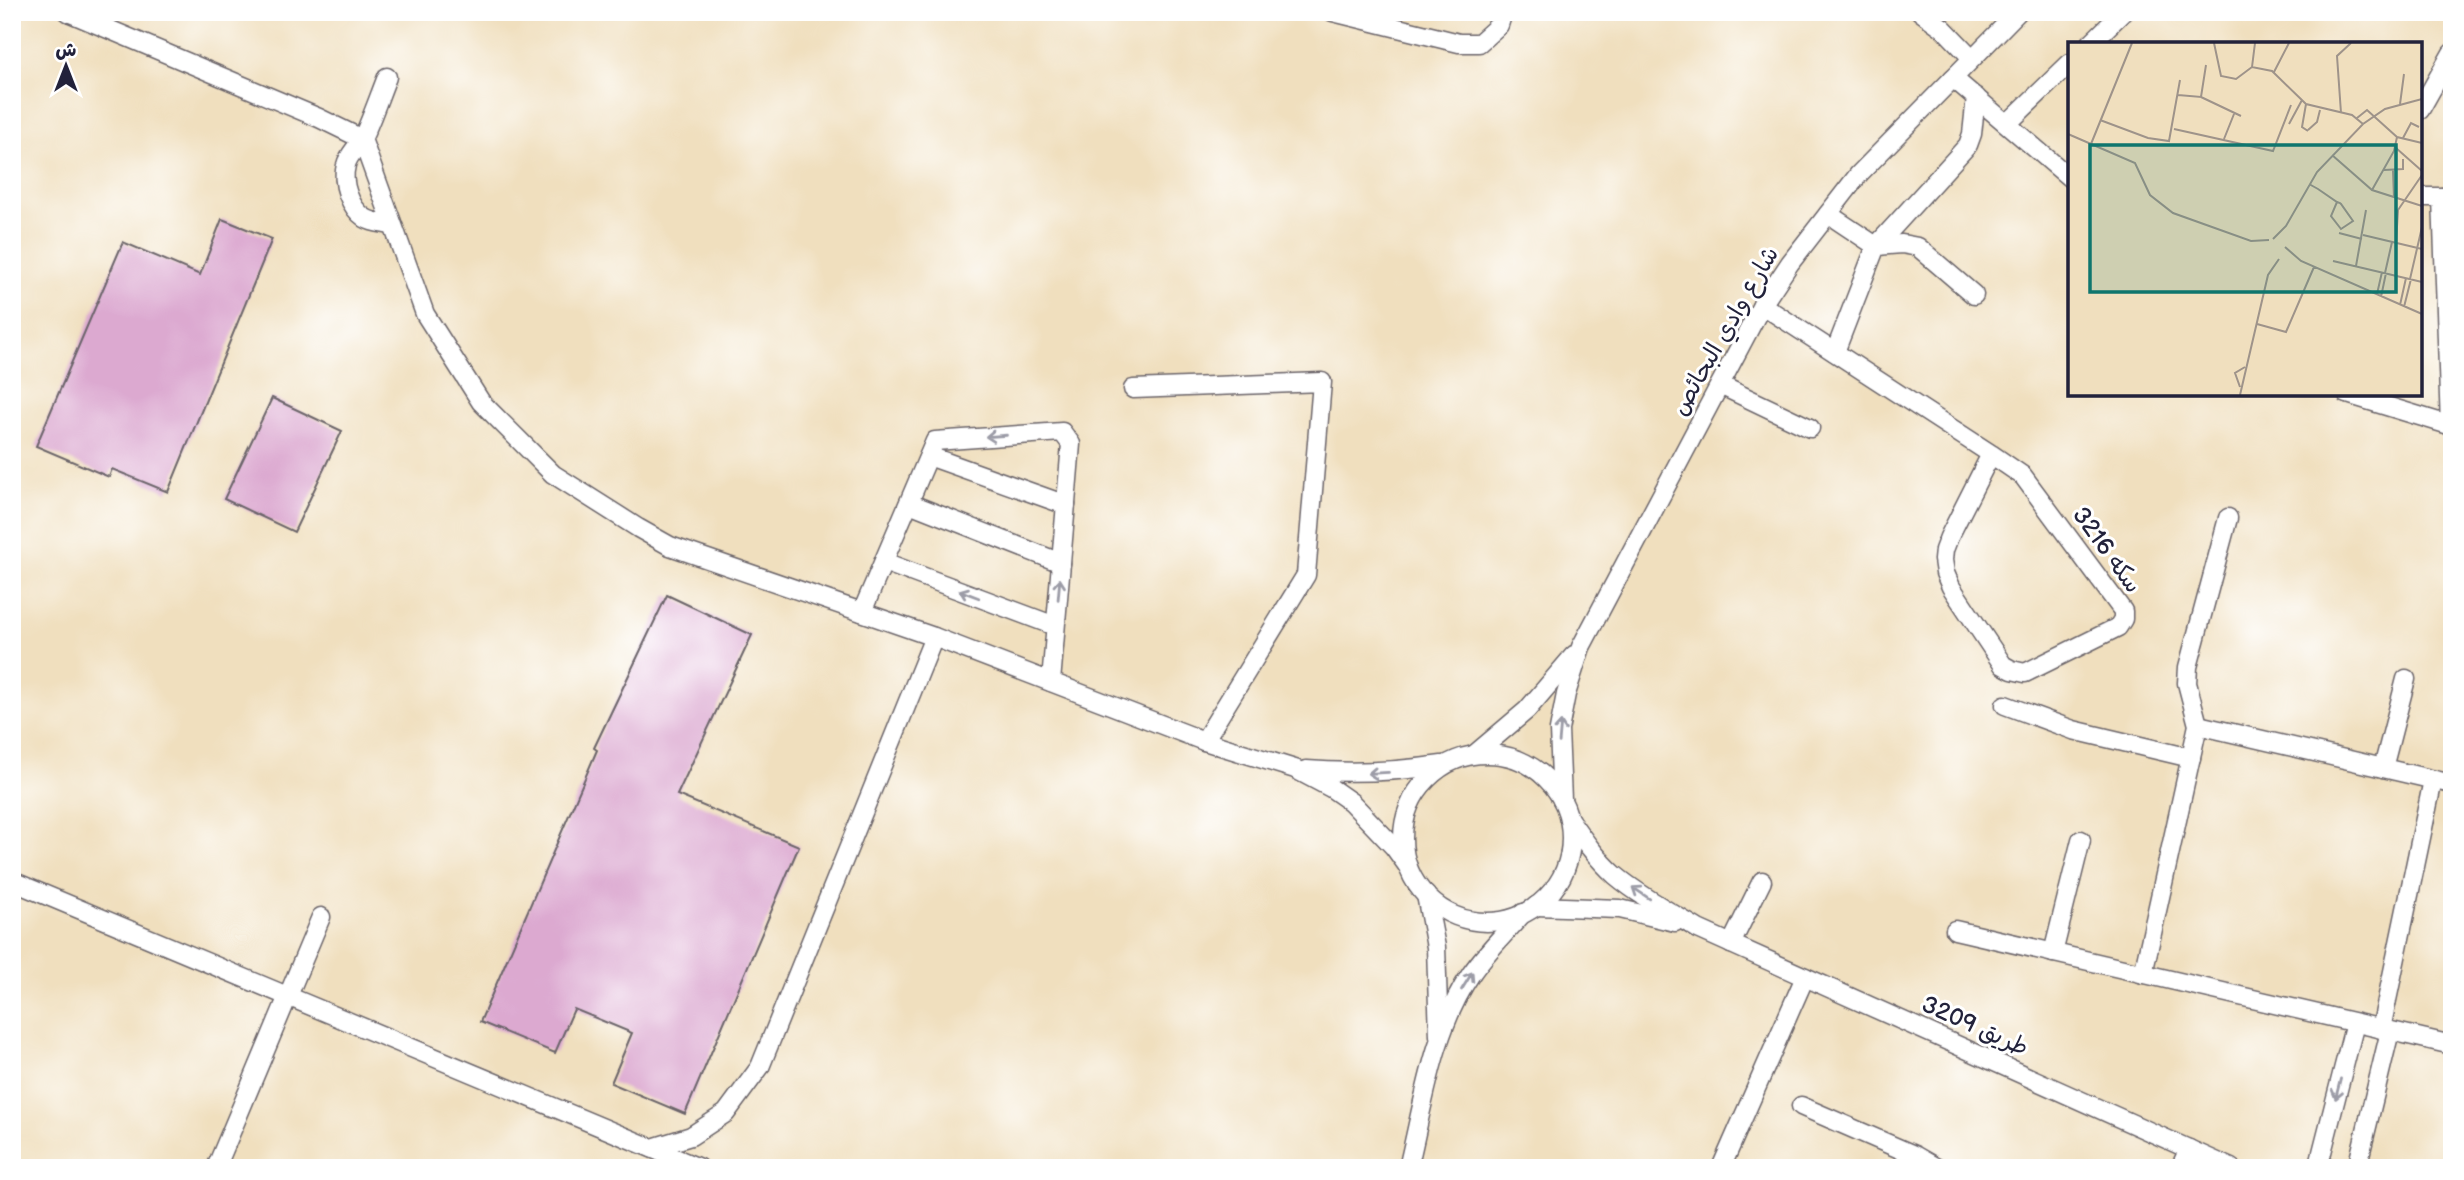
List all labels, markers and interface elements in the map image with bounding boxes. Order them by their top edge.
north arrow [32,32,102,102]
text: ش [56,39,77,62]
inset map [2068,42,2422,396]
street label: شارع وادي البحائص [1665,241,1787,422]
one-way arrow [985,430,1008,443]
street label: سكه 3216 [2066,501,2148,599]
one-way arrow [1053,579,1066,601]
one-way arrow [958,586,980,599]
one-way arrow [1554,721,1567,744]
one-way arrow [1367,766,1390,779]
one-way arrow [1632,886,1651,900]
one-way arrow [1461,971,1475,991]
street label: طريق 3209 [1917,990,2033,1062]
one-way arrow [2331,1077,2344,1100]

